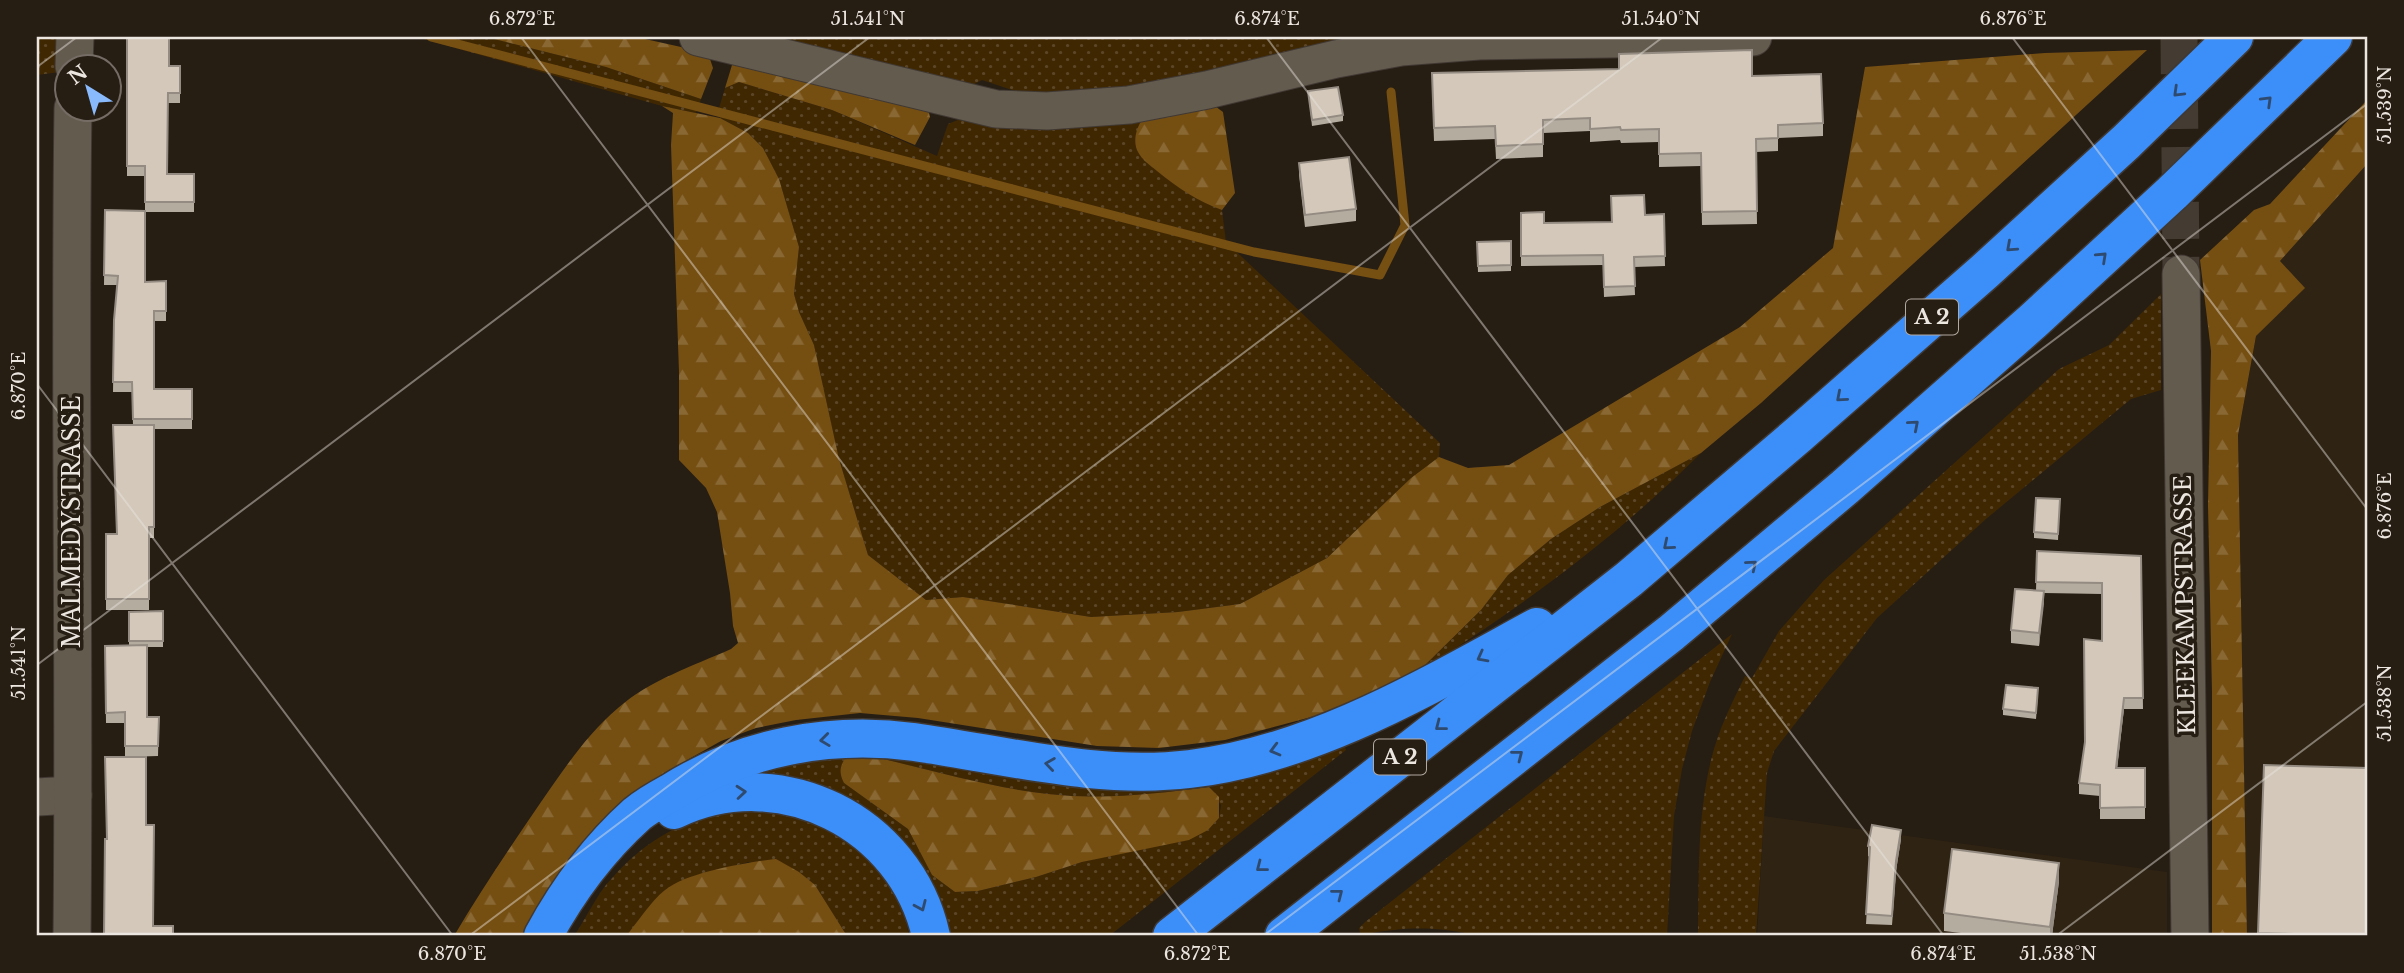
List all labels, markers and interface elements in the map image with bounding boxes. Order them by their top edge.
text: 6.872°E [489,8,555,30]
text: 51.541°N [831,8,905,30]
text: 6.874°E [1234,8,1300,30]
text: 51.540°N [1621,8,1701,30]
text: 6.876°E [1979,8,2047,30]
north arrow [52,52,122,122]
text: N [64,60,92,89]
text: 51.539°N [2374,66,2396,144]
one-way arrow [2173,83,2186,96]
one-way arrow [2259,96,2272,109]
one-way arrow [2006,238,2019,251]
one-way arrow [2094,253,2107,266]
road number: A 2 [1906,300,1958,334]
text: 6.870°E [8,352,30,420]
one-way arrow [1836,389,1849,401]
street label: MALMEDYSTRASSE [58,396,86,648]
one-way arrow [1906,421,1919,434]
text: 6.876°E [2374,472,2396,540]
street label: KLEEKAMPSTRASSE [2169,475,2201,735]
one-way arrow [1663,537,1676,549]
one-way arrow [1743,561,1756,573]
text: 51.541°N [8,626,30,700]
one-way arrow [1477,649,1489,662]
text: 51.538°N [2374,664,2396,742]
one-way arrow [1435,718,1447,731]
one-way arrow [819,733,830,748]
road number: A 2 [1374,740,1426,774]
one-way arrow [1269,742,1281,756]
one-way arrow [1510,750,1522,763]
one-way arrow [1044,757,1056,772]
one-way arrow [736,785,747,800]
one-way arrow [1256,858,1268,871]
one-way arrow [1331,890,1343,903]
one-way arrow [913,899,927,911]
text: 6.870°E [418,943,486,965]
text: 6.872°E [1164,943,1230,965]
text: 6.874°E [1910,943,1976,965]
text: 51.538°N [2019,943,2097,965]

